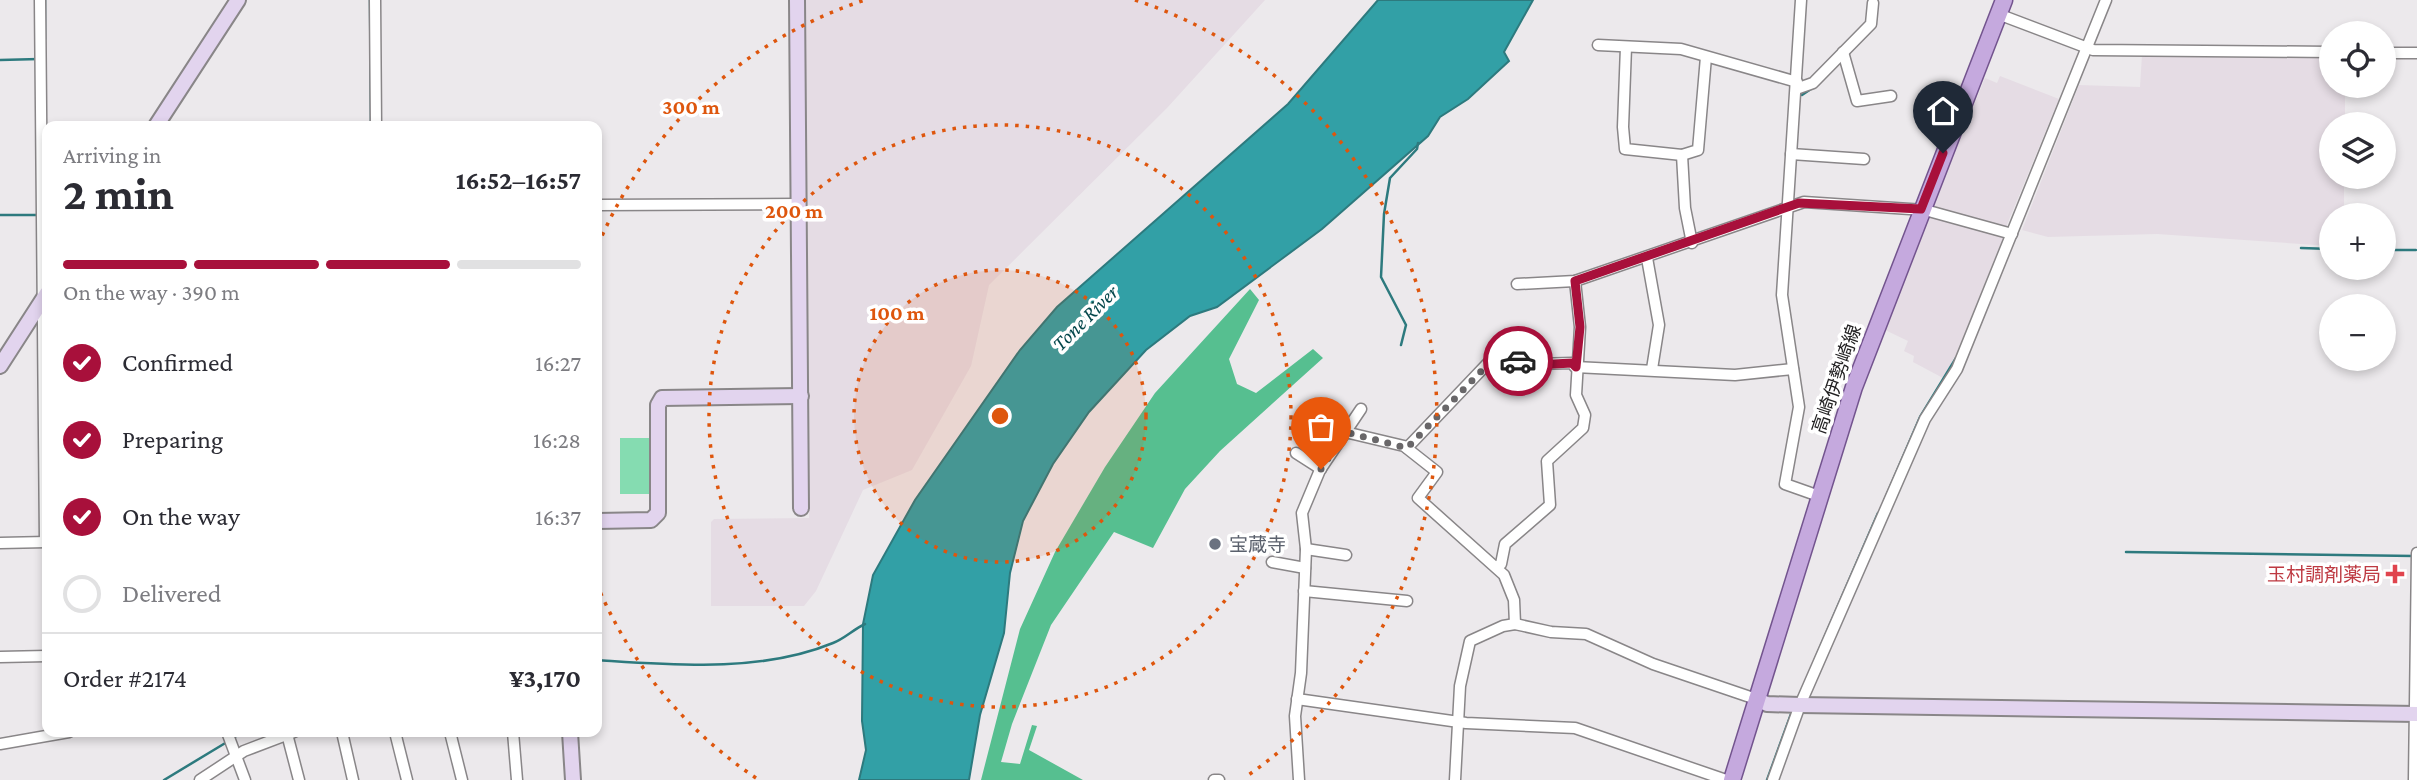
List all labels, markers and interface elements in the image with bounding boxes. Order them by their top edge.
map controls [2319,21,2396,371]
button: locate [2319,21,2396,98]
pin [1913,81,1973,153]
icon: home [1924,92,1962,130]
text: 300 m [662,95,720,119]
button: layers [2319,112,2396,189]
text: Arriving in [63,142,161,168]
text: 16:52–16:57 [456,166,581,195]
text: 2 min [63,168,174,219]
text: 200 m [765,199,823,223]
button: + [2319,203,2396,280]
text: On the way · 390 m [63,279,240,305]
water label: Tone River [1047,280,1123,356]
button: − [2319,294,2396,371]
text: 100 m [869,301,925,325]
street label: 高崎伊勢崎線 [1808,322,1865,436]
courier [1483,326,1553,396]
icon: car [1499,342,1537,380]
icon: check [63,344,101,382]
text: Confirmed [122,348,233,377]
text: 16:27 [535,350,581,376]
pin [1291,397,1351,469]
centre of rings [988,404,1012,428]
icon: bag [1302,408,1340,446]
icon: check [63,421,101,459]
text: Preparing [122,425,223,454]
text: 16:28 [533,427,581,453]
icon: check [63,498,101,536]
text: On the way [122,502,240,531]
text: 16:37 [535,504,581,530]
place label: 宝蔵寺 [1229,534,1286,555]
marker: 宝蔵寺 [1207,536,1223,552]
place label: 玉村調剤薬局 [2267,564,2381,585]
marker: 玉村調剤薬局 [2387,566,2403,582]
text: Delivered [122,579,221,608]
text: Order #2174 [63,664,187,693]
text: ¥3,170 [509,664,581,693]

